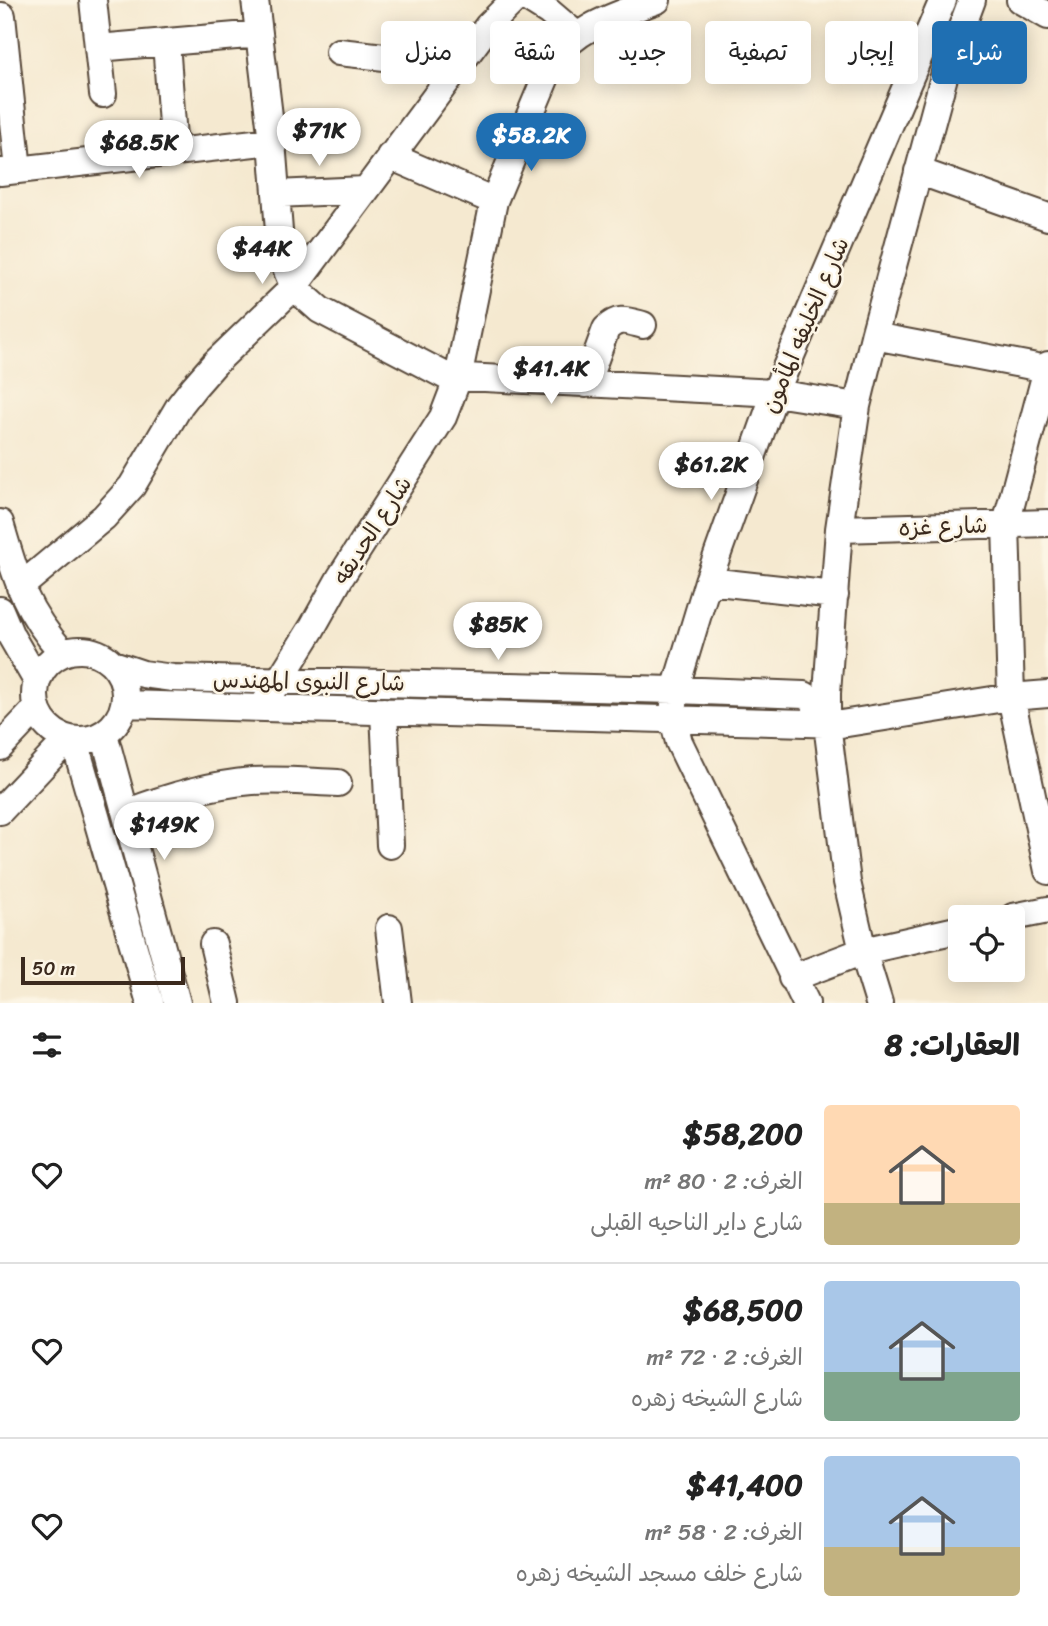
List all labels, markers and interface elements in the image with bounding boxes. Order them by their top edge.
chip: منزل [381,21,476,84]
chip: شقة [490,21,580,84]
chip: جديد [594,21,691,84]
chip: تصفية [705,21,811,84]
chip: إيجار [825,21,918,84]
chip: شراء [932,21,1027,84]
pin: $71K [278,108,360,168]
text: $71K [293,110,345,151]
pin: $58.2K [474,114,588,173]
text: $58.2K [492,115,570,156]
pin: $68.5K [82,120,196,180]
text: $68.5K [100,122,178,163]
pin: $44K [221,226,303,286]
text: $44K [233,228,291,269]
street label: شارع الخليفه المأمون [750,231,861,420]
pin: $41.4K [494,346,608,406]
text: $41.4K [513,348,589,389]
pin: $61.2K [654,442,768,502]
text: $61.2K [675,444,747,485]
street label: شارع الحديقه [322,467,423,593]
street label: شارع غزه [898,504,988,549]
pin: $85K [457,602,539,662]
text: $85K [469,604,527,645]
street label: شارع النبوى المهندس [213,659,405,704]
pin: $149K [115,802,213,862]
text: $149K [130,804,198,845]
map controls [948,905,1025,982]
button: locate [948,905,1025,982]
text: 50 m [32,952,75,985]
scale bar [21,954,186,986]
text: العقارات: 8 [885,1018,1020,1072]
icon: filters [28,1026,66,1064]
text: $58,200 [683,1107,803,1161]
icon: home [880,1133,964,1217]
icon: heart [28,1156,66,1194]
text: الغرف: 2 · 80 m² [645,1161,803,1202]
text: شارع داير الناحيه القبلى [590,1202,803,1243]
text: $68,500 [683,1283,803,1337]
icon: home [880,1309,964,1393]
icon: heart [28,1332,66,1370]
text: الغرف: 2 · 72 m² [647,1337,803,1378]
text: شارع الشيخه زهره [631,1378,803,1419]
text: $41,400 [686,1458,803,1512]
icon: home [880,1484,964,1568]
icon: heart [28,1507,66,1545]
text: الغرف: 2 · 58 m² [645,1512,803,1553]
text: شارع خلف مسجد الشيخه زهره [516,1553,803,1594]

